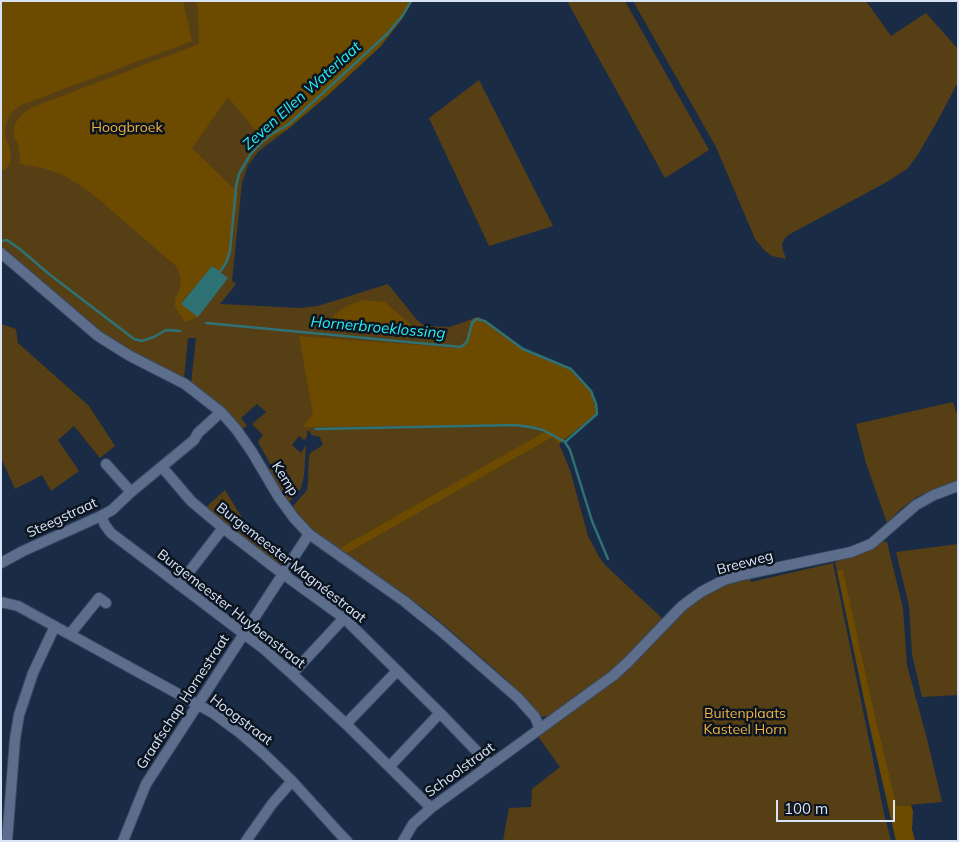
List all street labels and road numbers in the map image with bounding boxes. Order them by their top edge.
street label: Kemp [268,459,302,499]
street label: Steegstraat [24,494,100,542]
street label: Burgemeester Magnéestraat [213,499,369,627]
street label: Burgemeester Huybenstraat [154,546,308,672]
street label: Breeweg [715,547,775,579]
street label: Graafschap Hornestraat [133,631,233,773]
street label: Hoogstraat [207,691,275,749]
street label: Schoolstraat [422,739,498,801]

